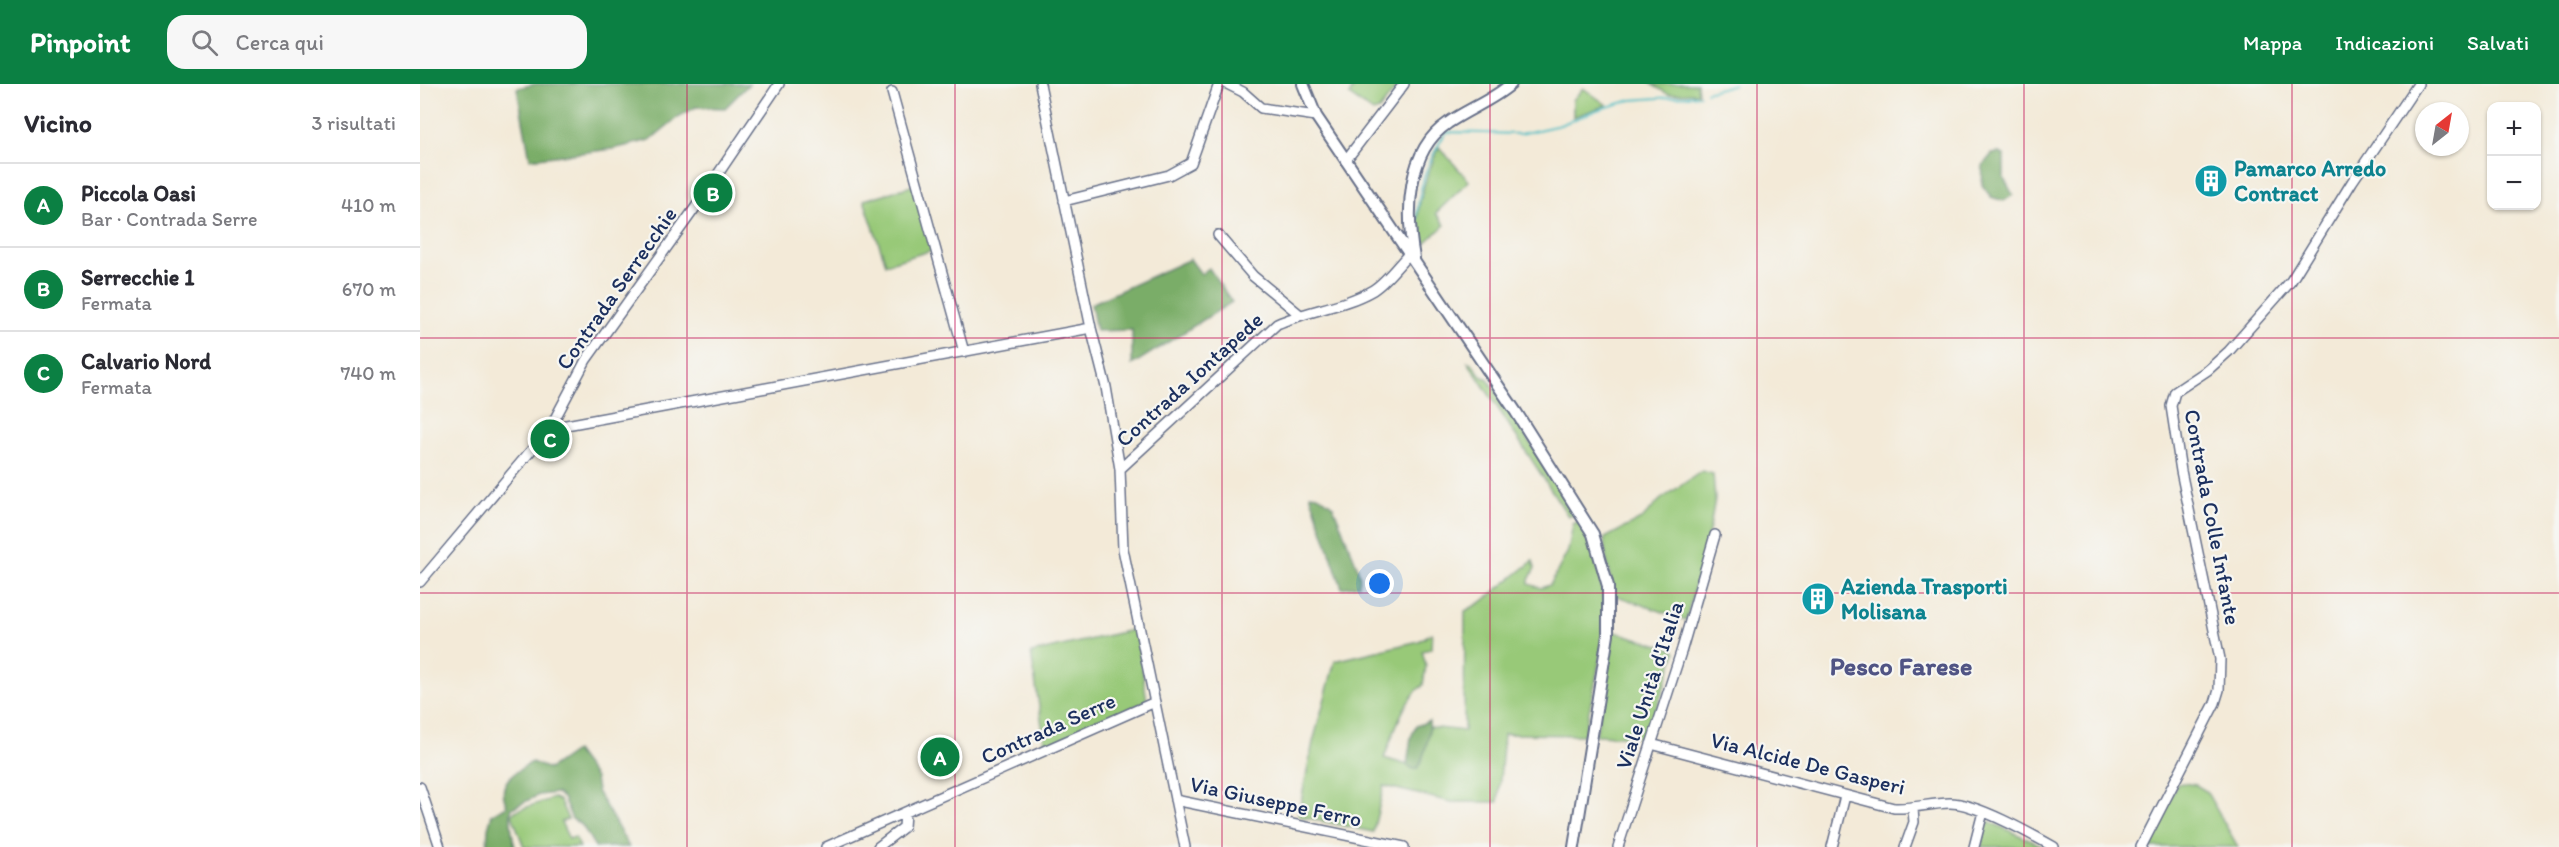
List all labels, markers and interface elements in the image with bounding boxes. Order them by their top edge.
search box [167,15,587,69]
text: Pinpoint [30,25,131,59]
icon: search [188,26,221,59]
text: Cerca qui [236,29,324,56]
text: Mappa [2243,30,2302,55]
text: Indicazioni [2335,30,2434,55]
text: Salvati [2467,30,2529,55]
north arrow [2415,102,2469,156]
map controls [2487,102,2541,210]
button: + [2487,102,2541,156]
text: Vicino [24,107,92,139]
text: 3 risultati [312,111,396,135]
place label: Pamarco Arredo Contract [2234,155,2386,207]
button: − [2487,156,2541,210]
building icon: Pamarco Arredo Contract [2193,163,2229,199]
pin: B [694,170,732,216]
text: Piccola Oasi [81,180,196,207]
text: A [37,193,50,217]
text: 410 m [341,193,396,217]
street label: Contrada Serrecchie [550,202,683,375]
text: Bar · Contrada Serre [81,207,257,231]
text: Serrecchie 1 [81,264,194,291]
text: B [37,277,50,301]
text: 670 m [342,277,396,301]
text: Fermata [81,291,152,315]
street label: Contrada Iontapede [1110,306,1269,453]
text: Calvario Nord [81,348,211,375]
text: C [37,361,50,385]
text: 740 m [340,361,396,385]
text: Fermata [81,375,152,399]
street label: Contrada Colle Infante [2178,407,2247,627]
pin: C [530,416,570,462]
your location [1365,569,1394,598]
place label: Azienda Trasporti Molisana [1840,573,2008,625]
building icon: Azienda Trasporti Molisana [1800,581,1836,617]
street label: Viale Unità d'Italia [1610,597,1690,773]
district label: Pesco Farese [1830,650,1972,682]
street label: Contrada Serre [977,687,1120,770]
street label: Via Alcide De Gasperi [1708,726,1908,801]
pin: A [920,734,960,780]
street label: Via Giuseppe Ferro [1188,770,1364,833]

